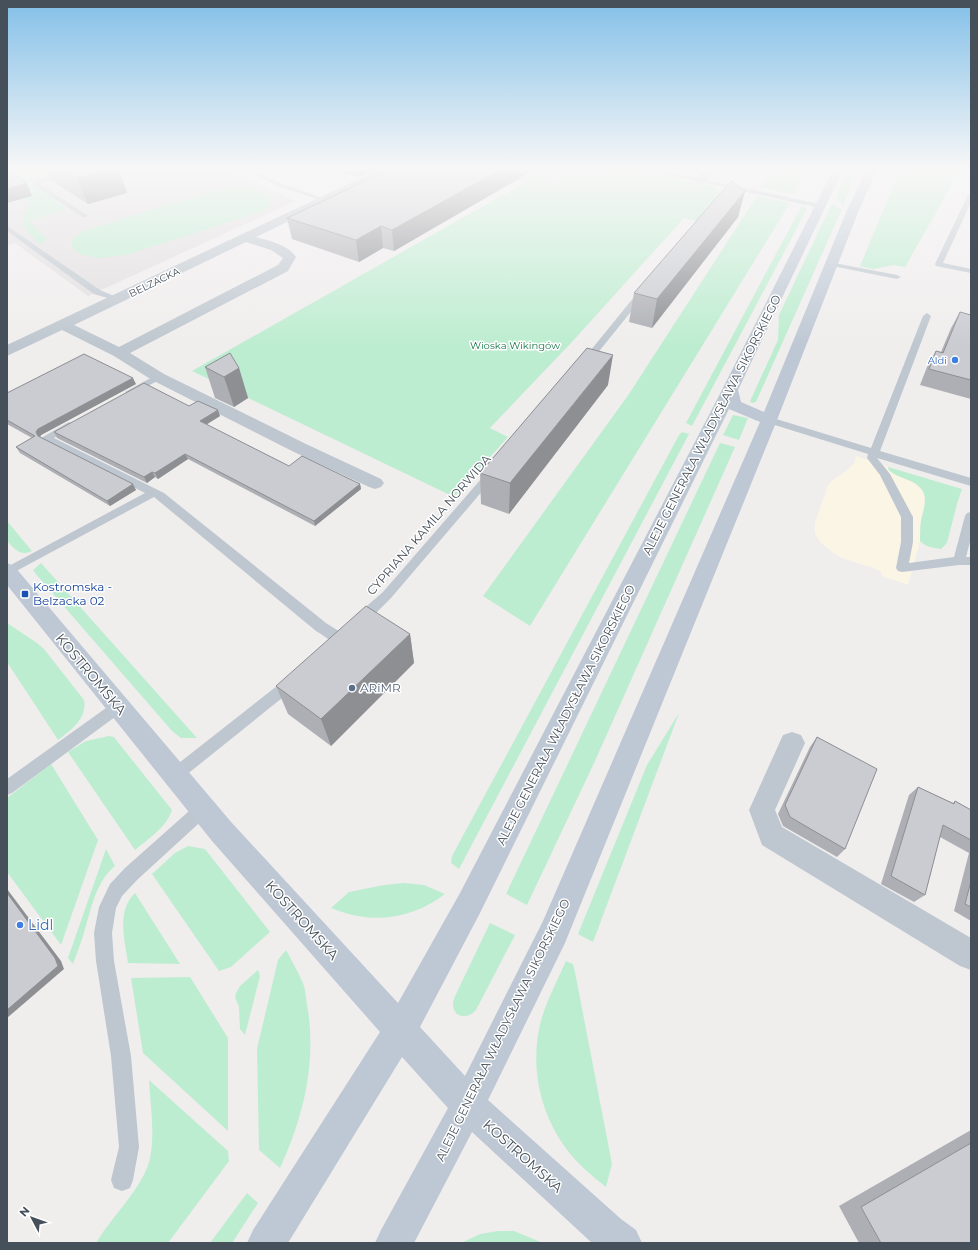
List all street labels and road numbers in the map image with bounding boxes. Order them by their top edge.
street label: BELZACKA [127,264,182,300]
street label: ALEJE GENERAŁA WŁADYSŁAWA SIKORSKIEGO [639,292,784,557]
street label: CYPRIANA KAMILA NORWIDA [364,451,494,598]
street label: ALEJE GENERAŁA WŁADYSŁAWA SIKORSKIEGO [493,582,638,847]
street label: KOSTROMSKA [52,629,131,719]
street label: KOSTROMSKA [261,876,343,964]
street label: ALEJE GENERAŁA WŁADYSŁAWA SIKORSKIEGO [432,896,573,1163]
street label: KOSTROMSKA [479,1115,567,1197]

